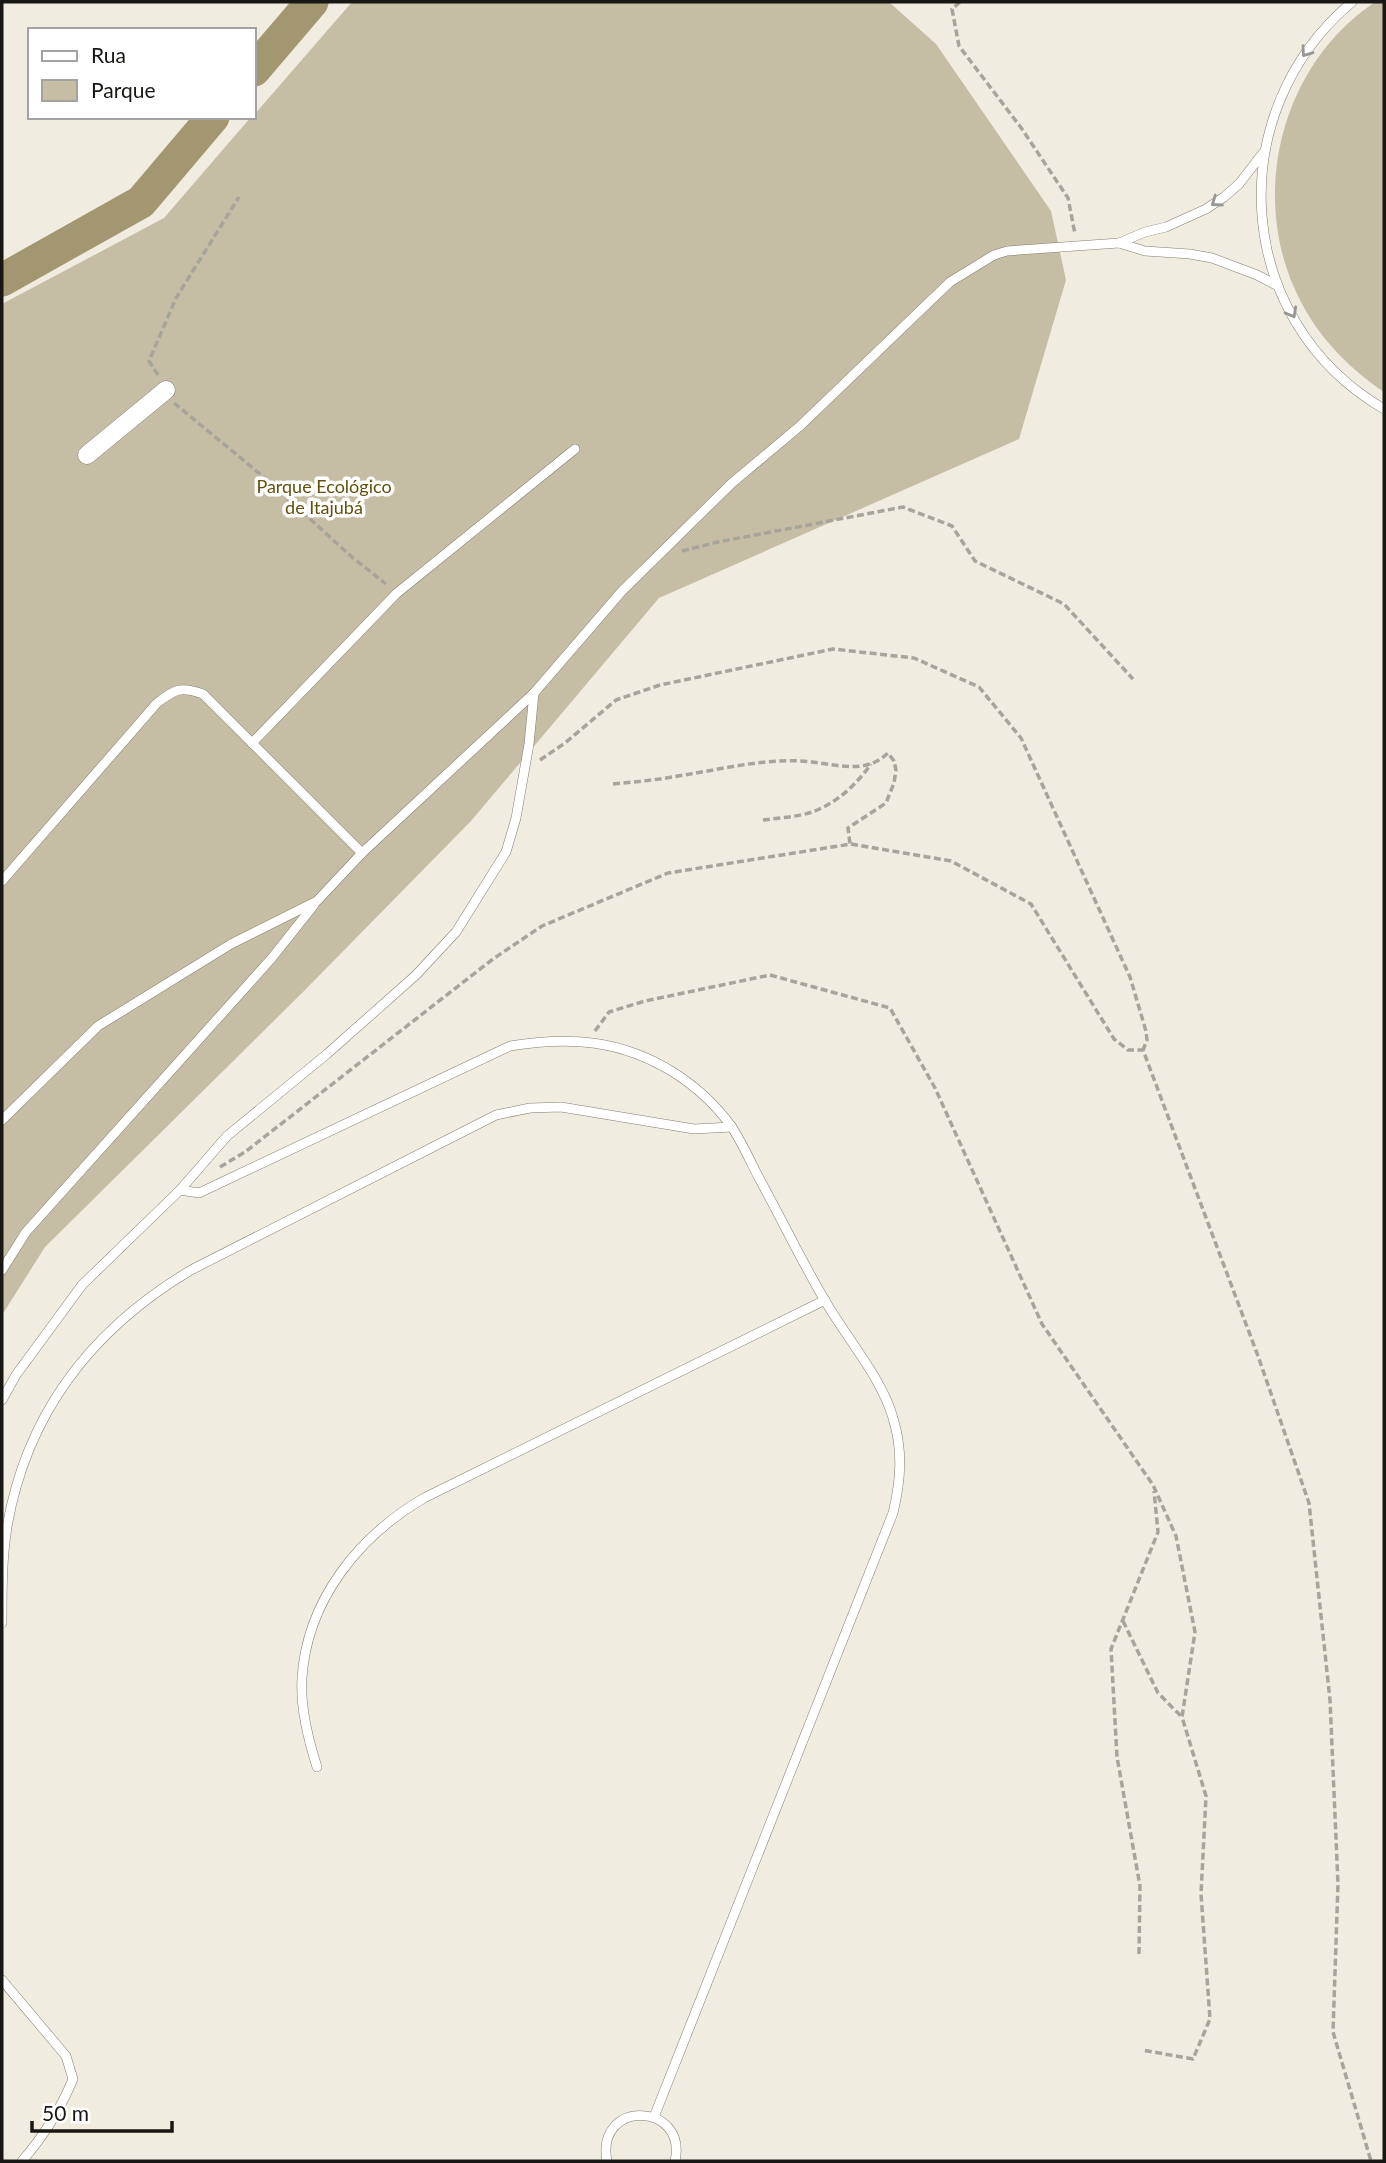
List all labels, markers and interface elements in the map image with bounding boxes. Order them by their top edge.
legend [28,28,256,119]
text: Rua [91,42,126,67]
one-way arrow [1302,44,1314,57]
text: Parque [91,77,156,102]
one-way arrow [1211,194,1224,206]
one-way arrow [1283,306,1297,318]
park label: Parque Ecológico de Itajubá [256,475,392,518]
scale bar [32,2090,172,2134]
text: 50 m [42,2100,89,2125]

